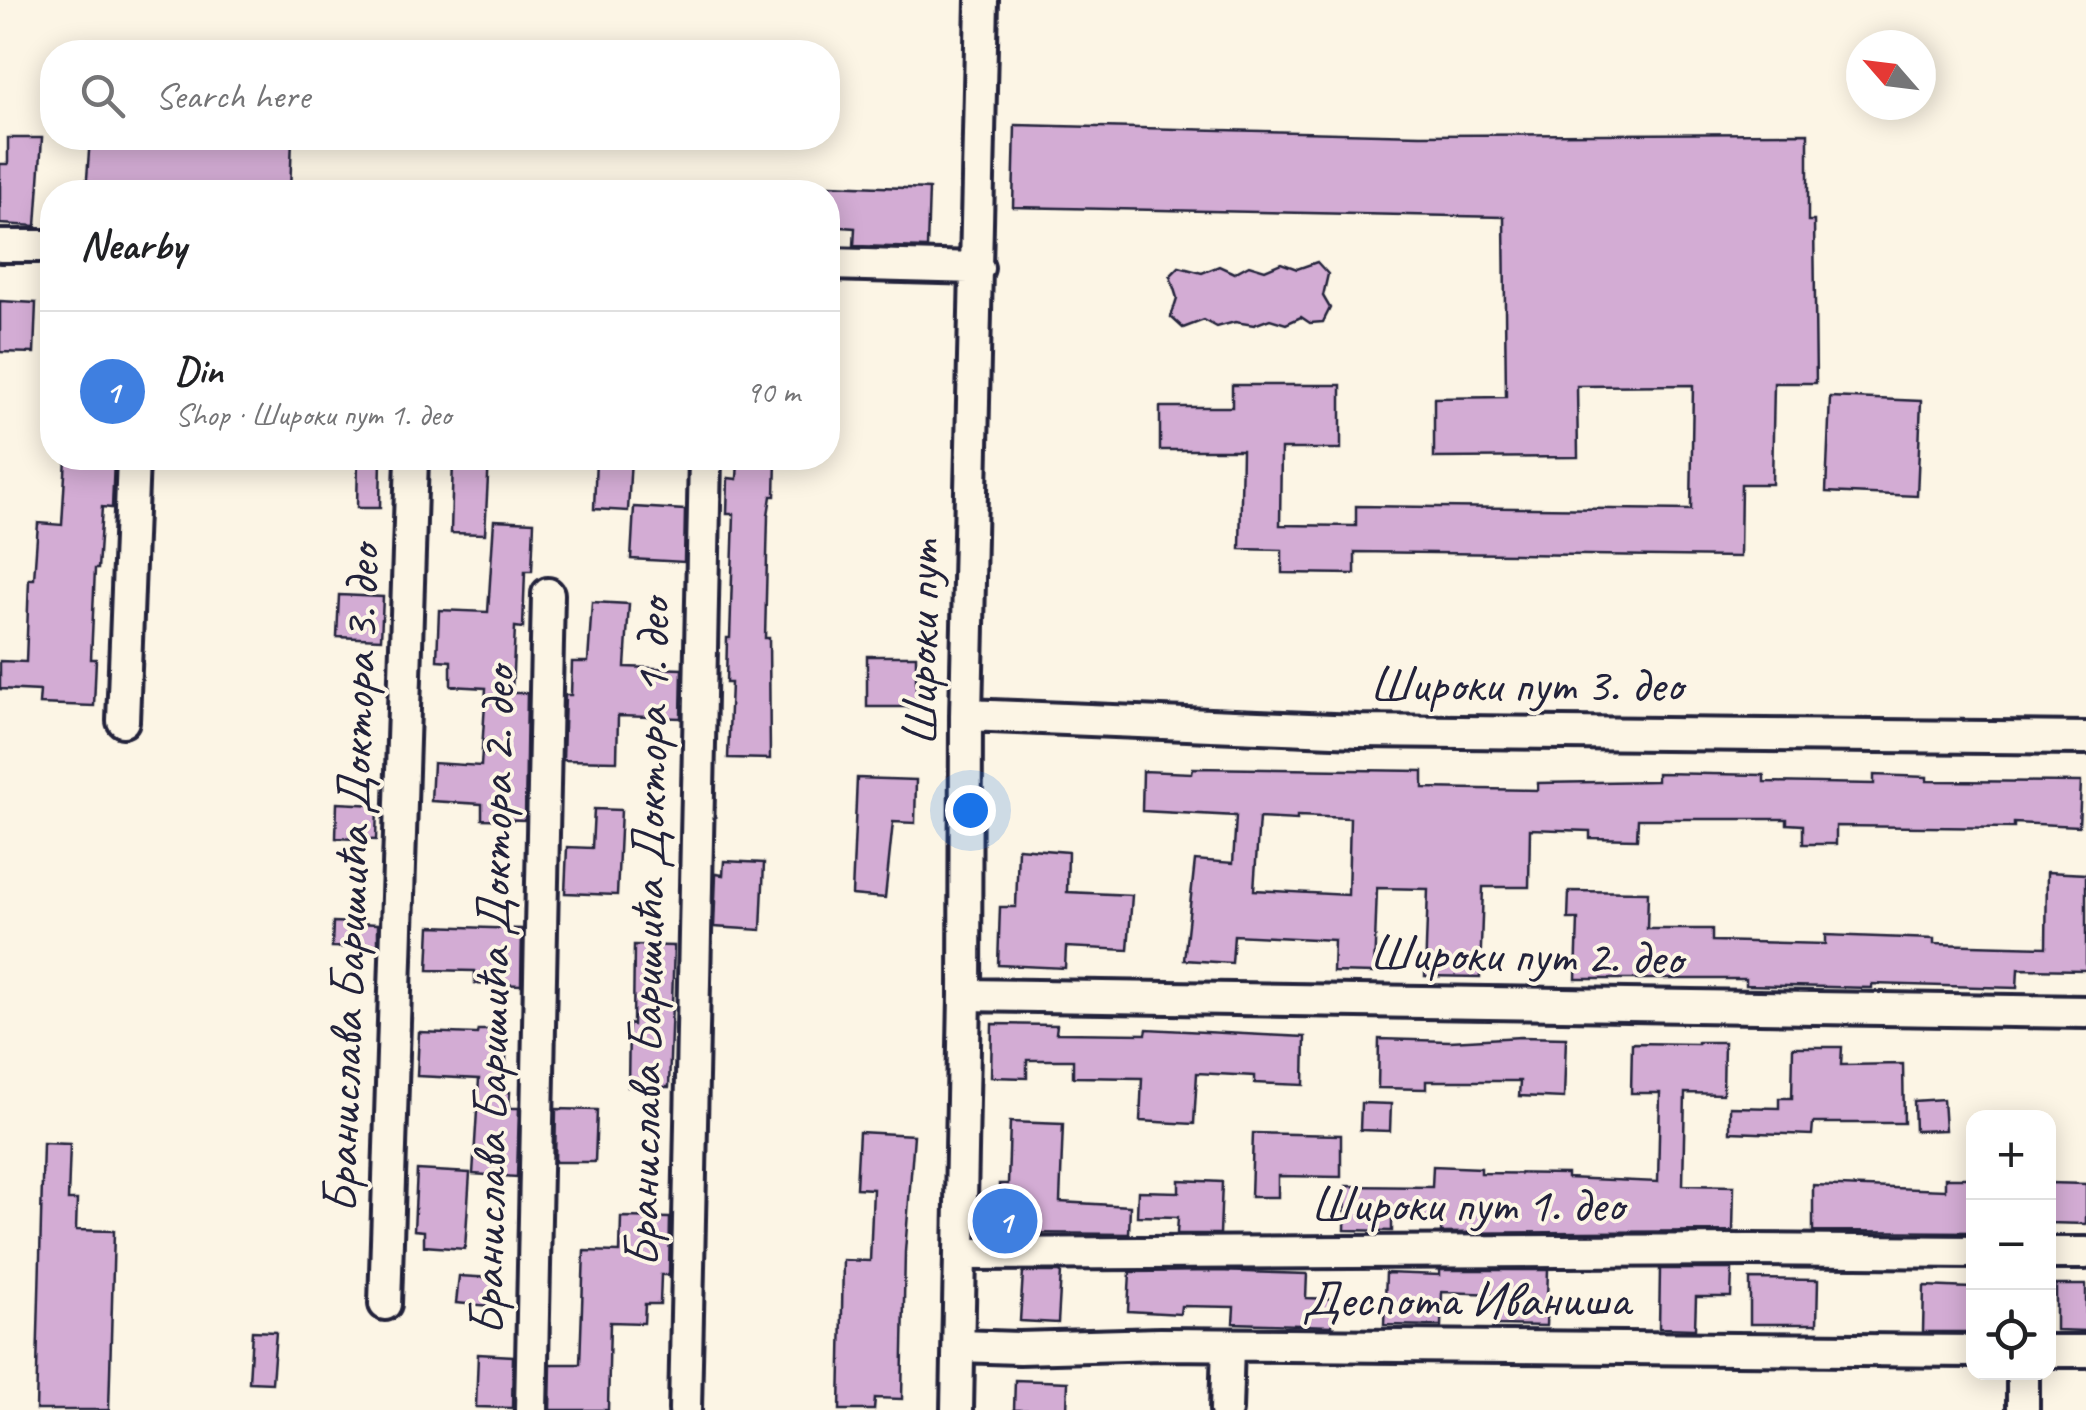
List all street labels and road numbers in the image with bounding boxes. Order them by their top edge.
street label: Бранислава Баришића Доктора 3. део [308,538,394,1214]
street label: Широки пут [888,538,954,747]
street label: Бранислава Баришића Доктора 1. део [610,593,684,1268]
street label: Широки пут 3. део [1370,653,1688,716]
street label: Бранислава Баришића Доктора 2. део [455,661,529,1336]
street label: Широки пут 2. део [1369,921,1688,989]
street label: Широки пут 1. део [1311,1173,1629,1236]
street label: Деспота Иваниша [1302,1268,1634,1331]

